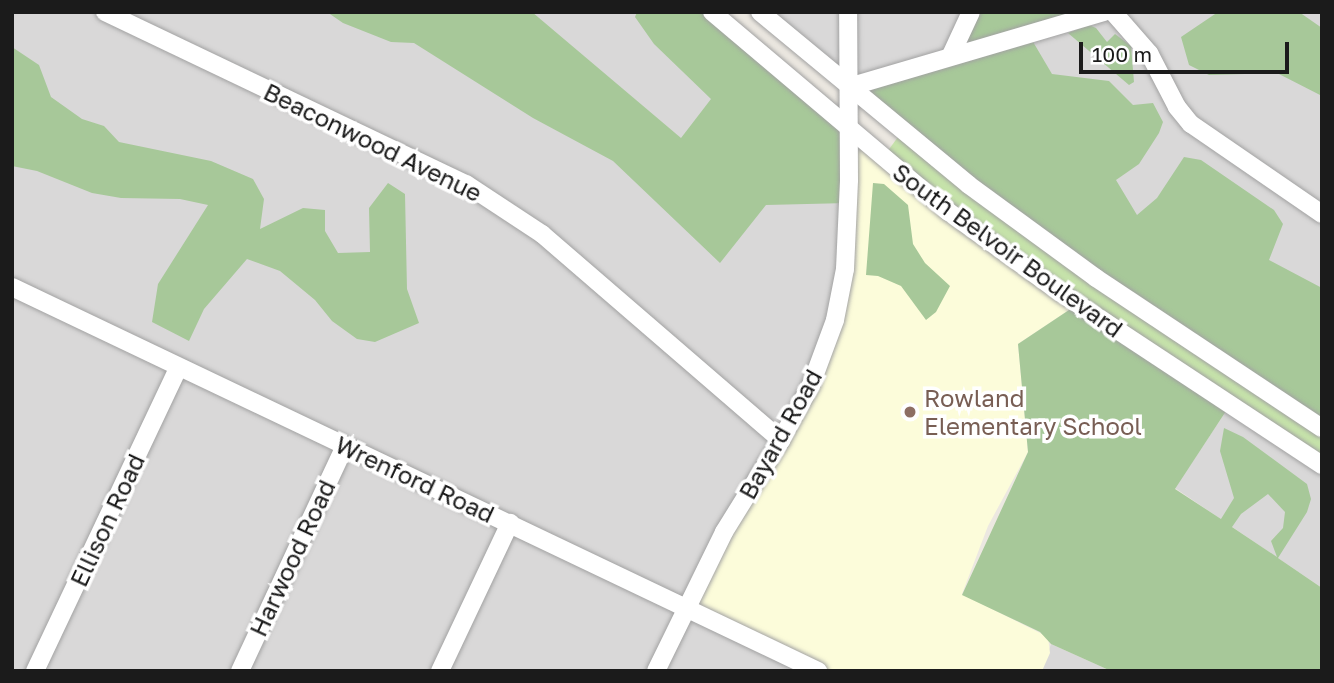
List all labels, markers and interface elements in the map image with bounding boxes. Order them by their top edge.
scale bar [1082,28,1292,72]
text: 100 m [1092,41,1152,67]
street label: Beaconwood Avenue [259,77,487,207]
street label: South Belvoir Boulevard [887,157,1129,343]
street label: Bayard Road [732,364,828,504]
place label: Rowland Elementary School [924,384,1142,440]
marker: Rowland Elementary School [902,404,918,420]
street label: Wrenford Road [331,430,499,528]
street label: Ellison Road [64,449,150,591]
street label: Harwood Road [243,475,341,641]

